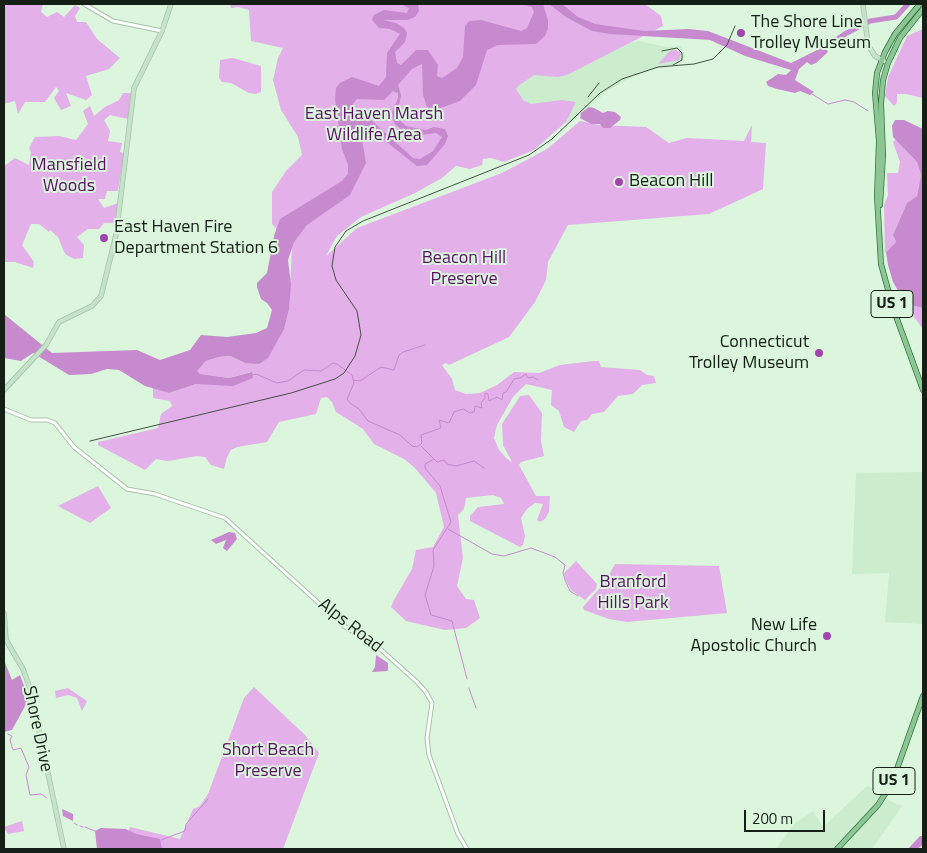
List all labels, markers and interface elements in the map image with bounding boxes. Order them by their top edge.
place label: The Shore Line Trolley Museum [751,12,871,54]
marker: The Shore Line Trolley Museum [735,27,747,39]
park label: East Haven Marsh Wildlife Area [305,104,443,146]
park label: Mansfield Woods [32,155,106,198]
place label: Beacon Hill [629,171,713,193]
marker: Beacon Hill [613,176,625,188]
place label: East Haven Fire Department Station 6 [114,217,278,260]
marker: East Haven Fire Department Station 6 [98,232,110,244]
park label: Beacon Hill Preserve [422,248,506,290]
road number: US 1 [871,290,913,318]
place label: Connecticut Trolley Museum [689,332,809,374]
marker: Connecticut Trolley Museum [813,347,825,359]
park label: Branford Hills Park [597,572,669,614]
street label: Alps Road [314,594,386,658]
place label: New Life Apostolic Church [691,615,817,658]
marker: New Life Apostolic Church [821,630,833,642]
street label: Shore Drive [17,684,57,774]
park label: Short Beach Preserve [222,740,314,782]
road number: US 1 [873,768,915,794]
scale bar [747,800,828,832]
text: 200 m [752,807,793,830]

